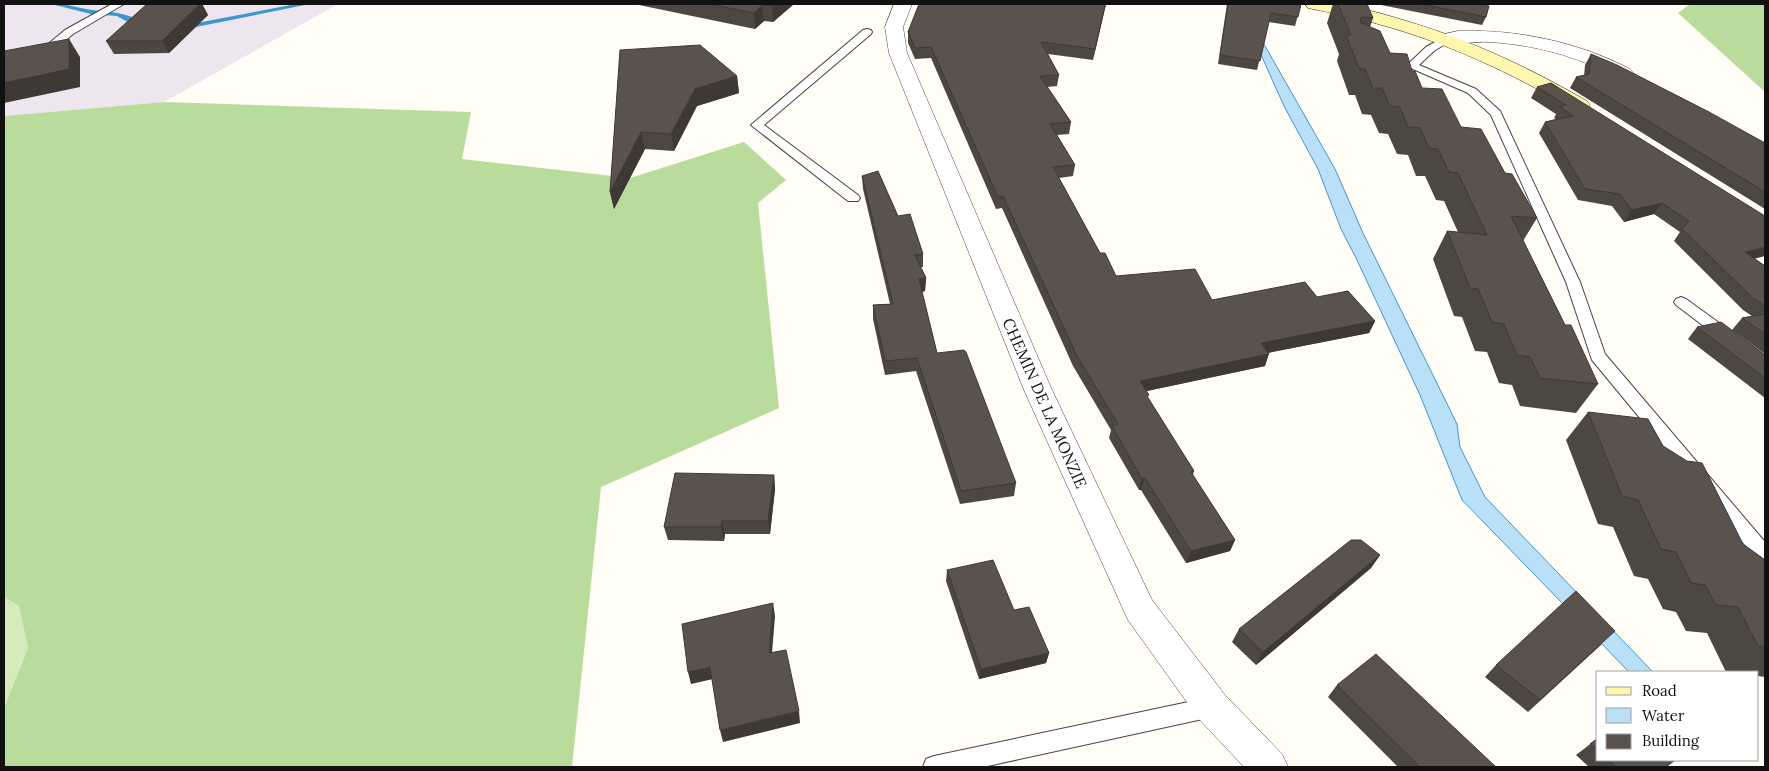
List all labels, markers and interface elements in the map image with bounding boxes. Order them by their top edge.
street label: CHEMIN DE LA MONZIE [998,315,1092,491]
legend [1596,671,1759,761]
text: Road [1642,681,1677,700]
text: Water [1642,706,1685,725]
text: Building [1642,731,1700,750]

